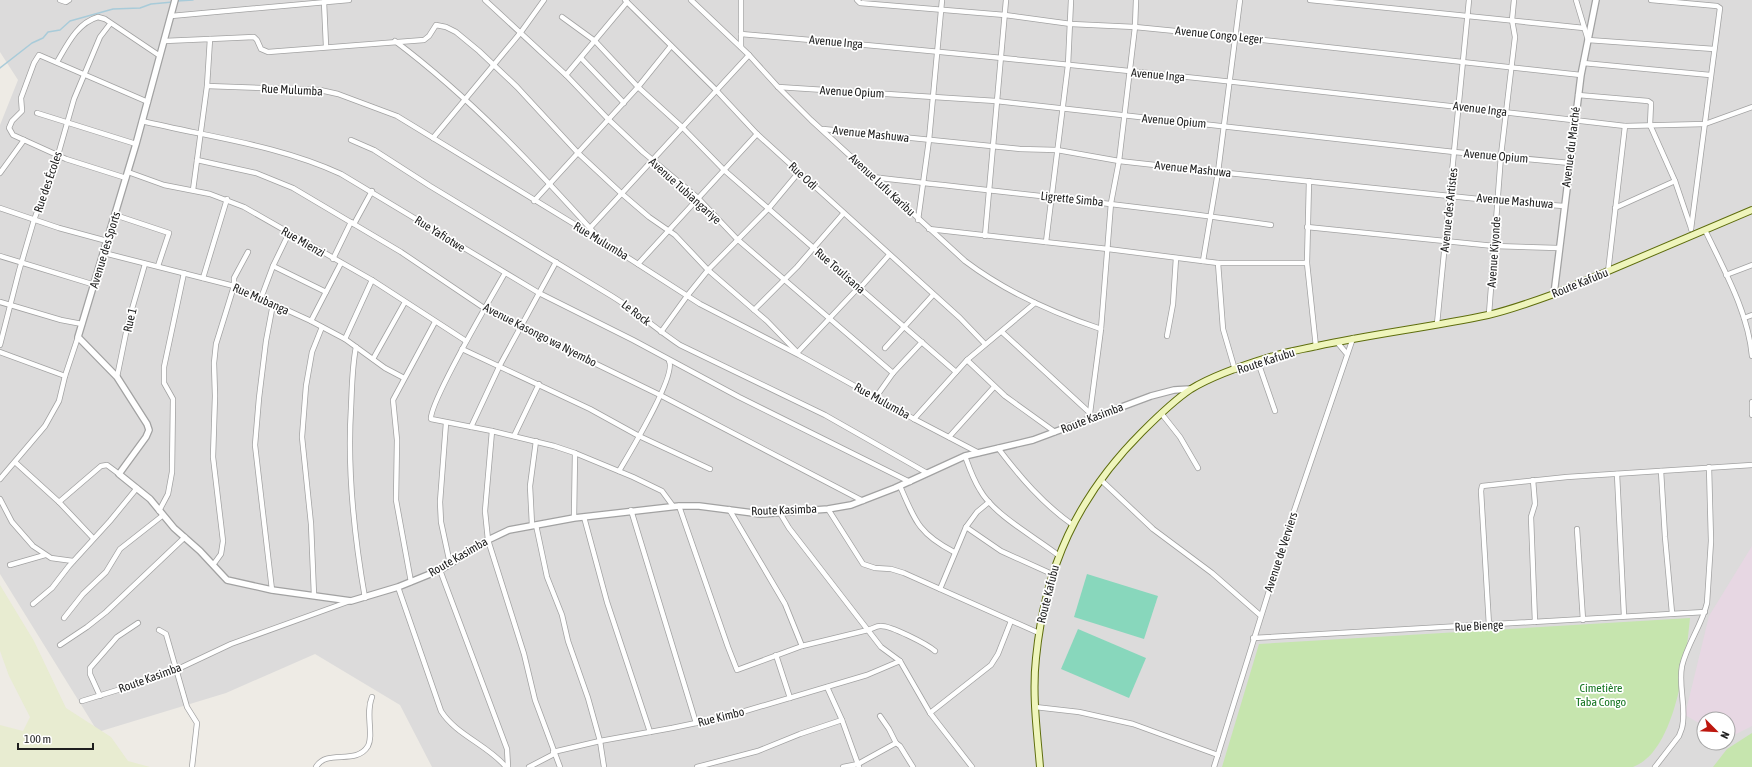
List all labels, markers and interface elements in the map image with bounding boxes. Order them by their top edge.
street label: Avenue Congo Leger [1175,23,1264,47]
street label: Avenue Inga [808,33,864,51]
street label: Avenue Inga [1130,66,1186,84]
street label: Rue Mulumba [261,81,323,99]
street label: Avenue Opium [819,83,885,101]
street label: Avenue Inga [1452,99,1508,119]
street label: Avenue du Marché [1559,106,1583,188]
street label: Avenue Opium [1141,111,1207,131]
street label: Avenue Mashuwa [832,123,910,145]
street label: Avenue Opium [1463,146,1529,166]
street label: Rue des Écoles [31,150,65,214]
street label: Avenue Lufu Karibu [846,151,918,219]
street label: Avenue Tubiangariye [646,155,724,227]
street label: Avenue Mashuwa [1154,158,1232,180]
street label: Rue Odi [786,159,820,193]
street label: Avenue des Artistes [1438,167,1460,253]
street label: Ligrette Simba [1040,189,1104,209]
street label: Avenue Mashuwa [1476,191,1554,211]
street label: Avenue des Sports [87,210,123,290]
street label: Rue Yafiotwe [412,213,468,255]
street label: Avenue Kiyonde [1485,216,1503,288]
street label: Rue Mulumba [571,219,631,263]
street label: Rue Mienzi [279,224,327,260]
street label: Rue Toulisana [812,245,868,297]
street label: Route Kafubu [1550,265,1610,301]
street label: Rue Mubanga [231,280,291,318]
street label: Le Rock [619,297,654,329]
street label: Avenue Kasongo wa Nyembo [481,300,599,370]
street label: Rue 1 [120,306,140,334]
street label: Route Kafubu [1235,345,1297,377]
street label: Rue Mulumba [852,380,912,422]
street label: Route Kasimba [1059,400,1125,436]
street label: Route Kasimba [751,502,817,518]
street label: Avenue de Verviers [1262,510,1300,594]
street label: Route Kasimba [426,534,490,580]
street label: Route Kafubu [1034,563,1062,625]
street label: Rue Bienge [1454,618,1504,634]
street label: Route Kasimba [117,660,183,696]
park label: Cimetière Taba Congo [1576,681,1627,709]
street label: Rue Kimbo [696,704,746,730]
north arrow [1696,711,1736,751]
scale bar [18,725,93,751]
text: N [1718,730,1732,740]
text: 100 m [24,732,51,746]

